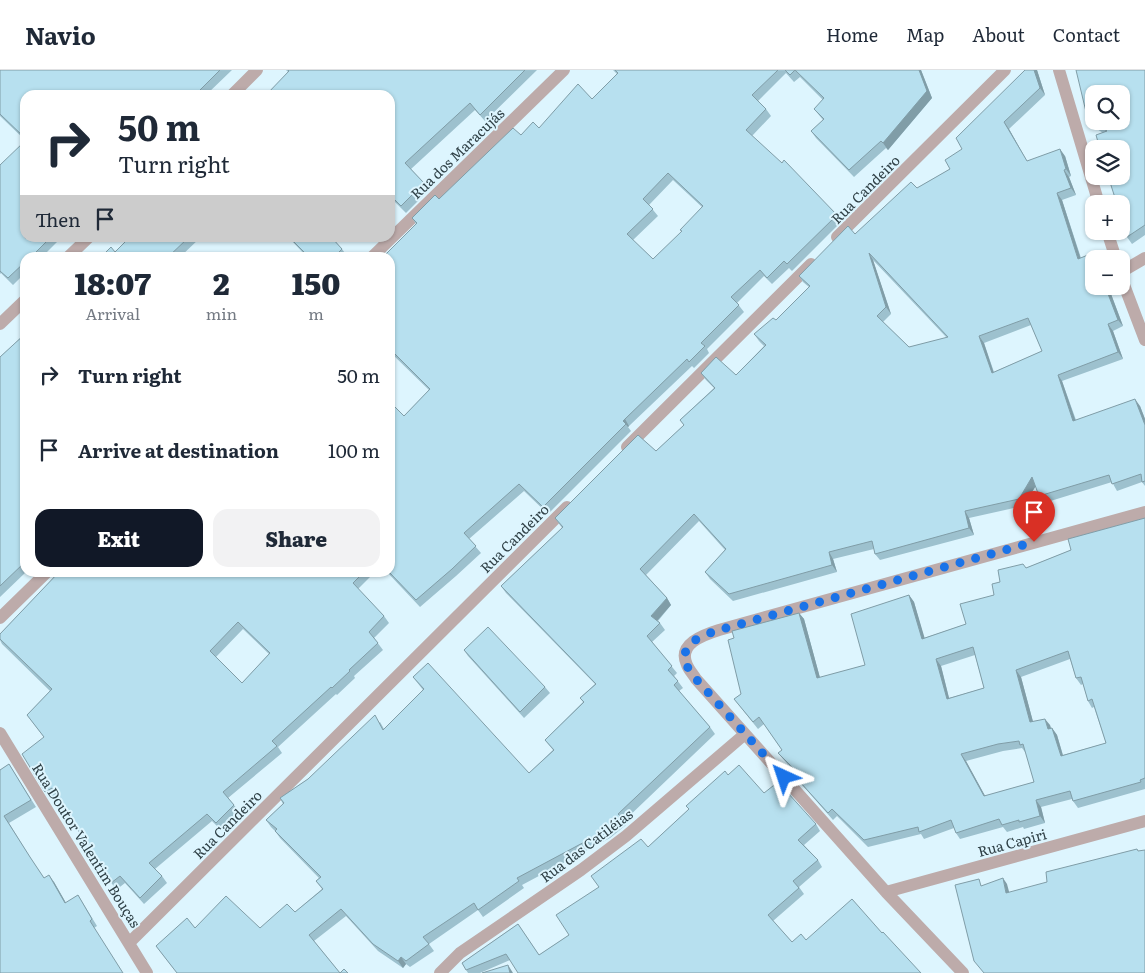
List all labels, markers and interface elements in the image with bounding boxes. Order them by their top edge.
text: Navio [25,17,96,52]
text: Home [826,21,878,48]
text: Map [906,21,944,48]
text: About [972,21,1025,48]
text: Contact [1053,21,1120,48]
map controls [1085,85,1130,295]
button: search [1085,85,1130,130]
text: 50 m [118,100,201,152]
street label: Rua dos Maracujás [406,103,508,203]
icon: right [35,110,100,175]
button: layers [1085,140,1130,185]
text: Turn right [118,147,230,180]
street label: Rua Candeiro [826,150,904,228]
button: + [1085,195,1130,240]
text: Then [35,205,81,233]
icon: arrive [91,205,119,233]
button: − [1085,250,1130,295]
text: 18:07 [75,260,151,304]
text: 2 [213,260,230,304]
text: 150 [292,260,340,304]
text: Arrival [86,301,140,325]
text: min [206,301,237,325]
text: m [308,301,324,325]
icon: right [35,361,63,389]
text: Turn right [78,361,182,389]
text: 50 m [337,361,380,389]
icon: arrive [35,436,63,464]
text: Arrive at destination [78,436,279,464]
text: 100 m [328,436,380,464]
pin [1013,491,1055,542]
icon: arrive [1020,498,1048,526]
street label: Rua Candeiro [475,499,553,577]
button: Exit [35,509,203,567]
button: Share [213,509,380,567]
position arrow [757,750,809,802]
street label: Rua Doutor Valentim Bouças [28,759,146,931]
street label: Rua Candeiro [188,785,266,863]
street label: Rua das Catiléias [536,804,636,886]
street label: Rua Capiri [975,823,1049,861]

